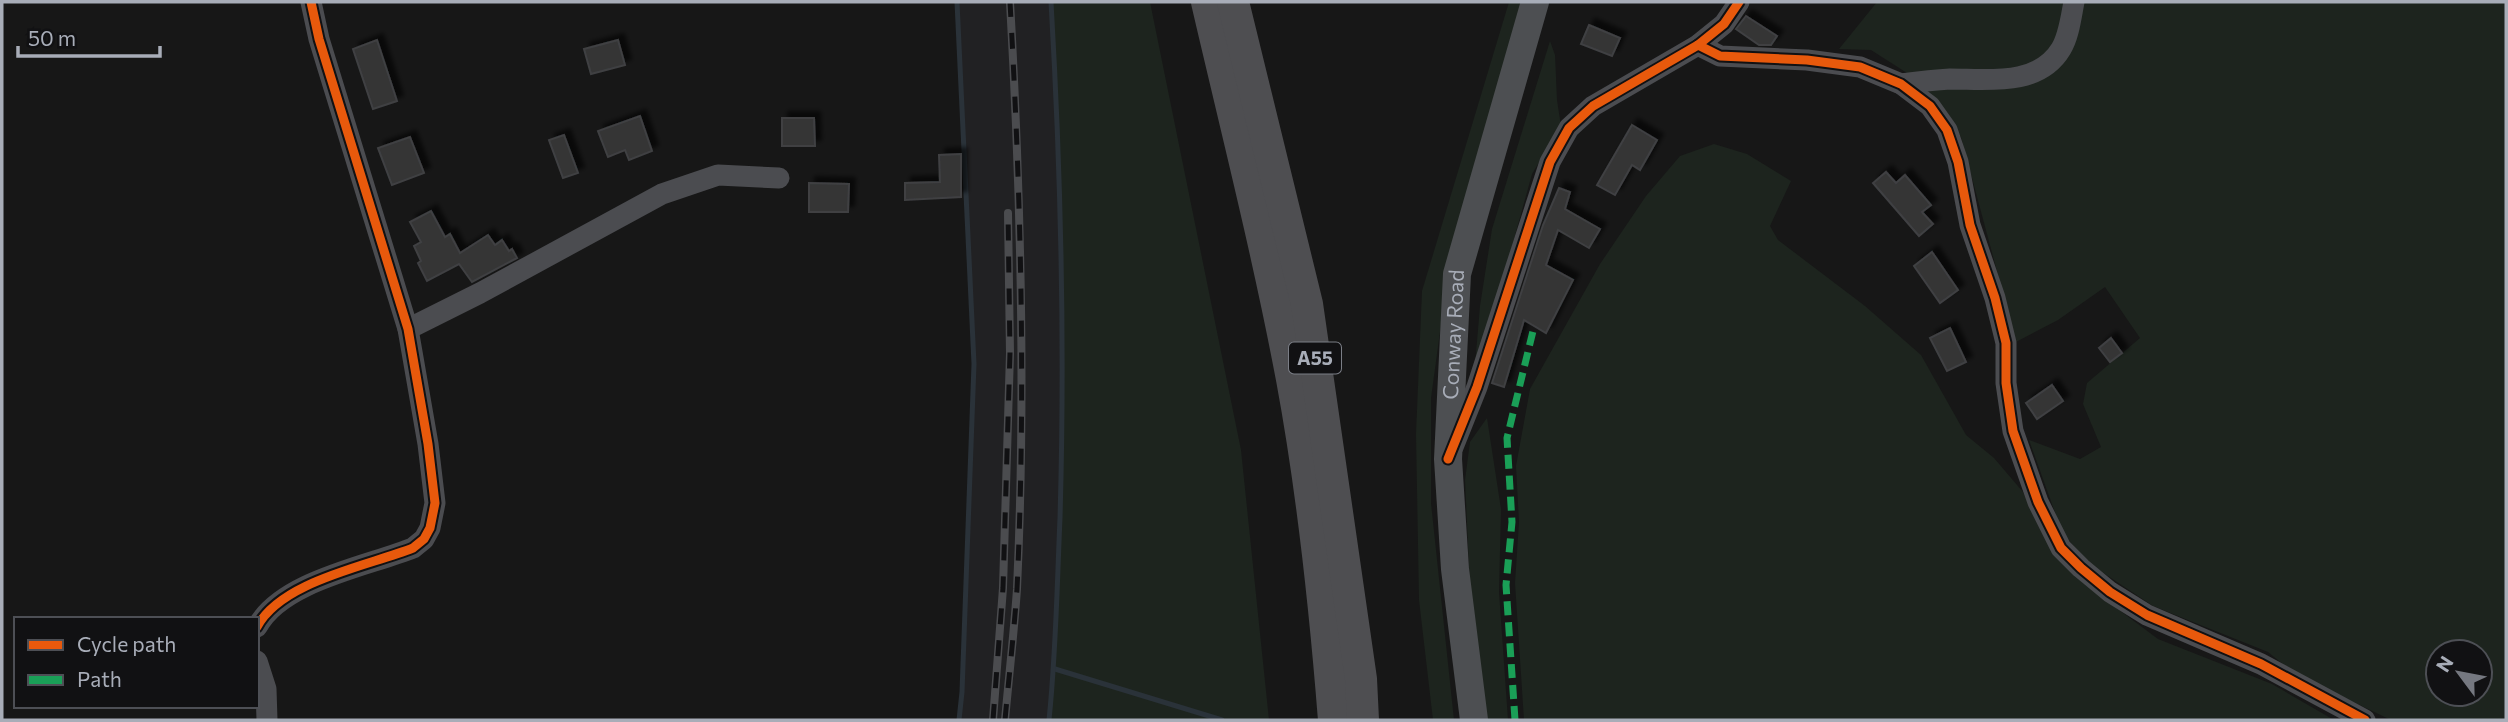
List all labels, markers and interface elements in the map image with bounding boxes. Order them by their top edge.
scale bar [18,14,159,58]
text: 50 m [28,25,76,50]
street label: Conway Road [1437,269,1468,400]
road number: A55 [1289,342,1341,374]
legend [14,617,259,708]
text: Cycle path [77,631,176,656]
north arrow [2424,638,2494,708]
text: N [2431,652,2458,676]
text: Path [77,666,122,691]

